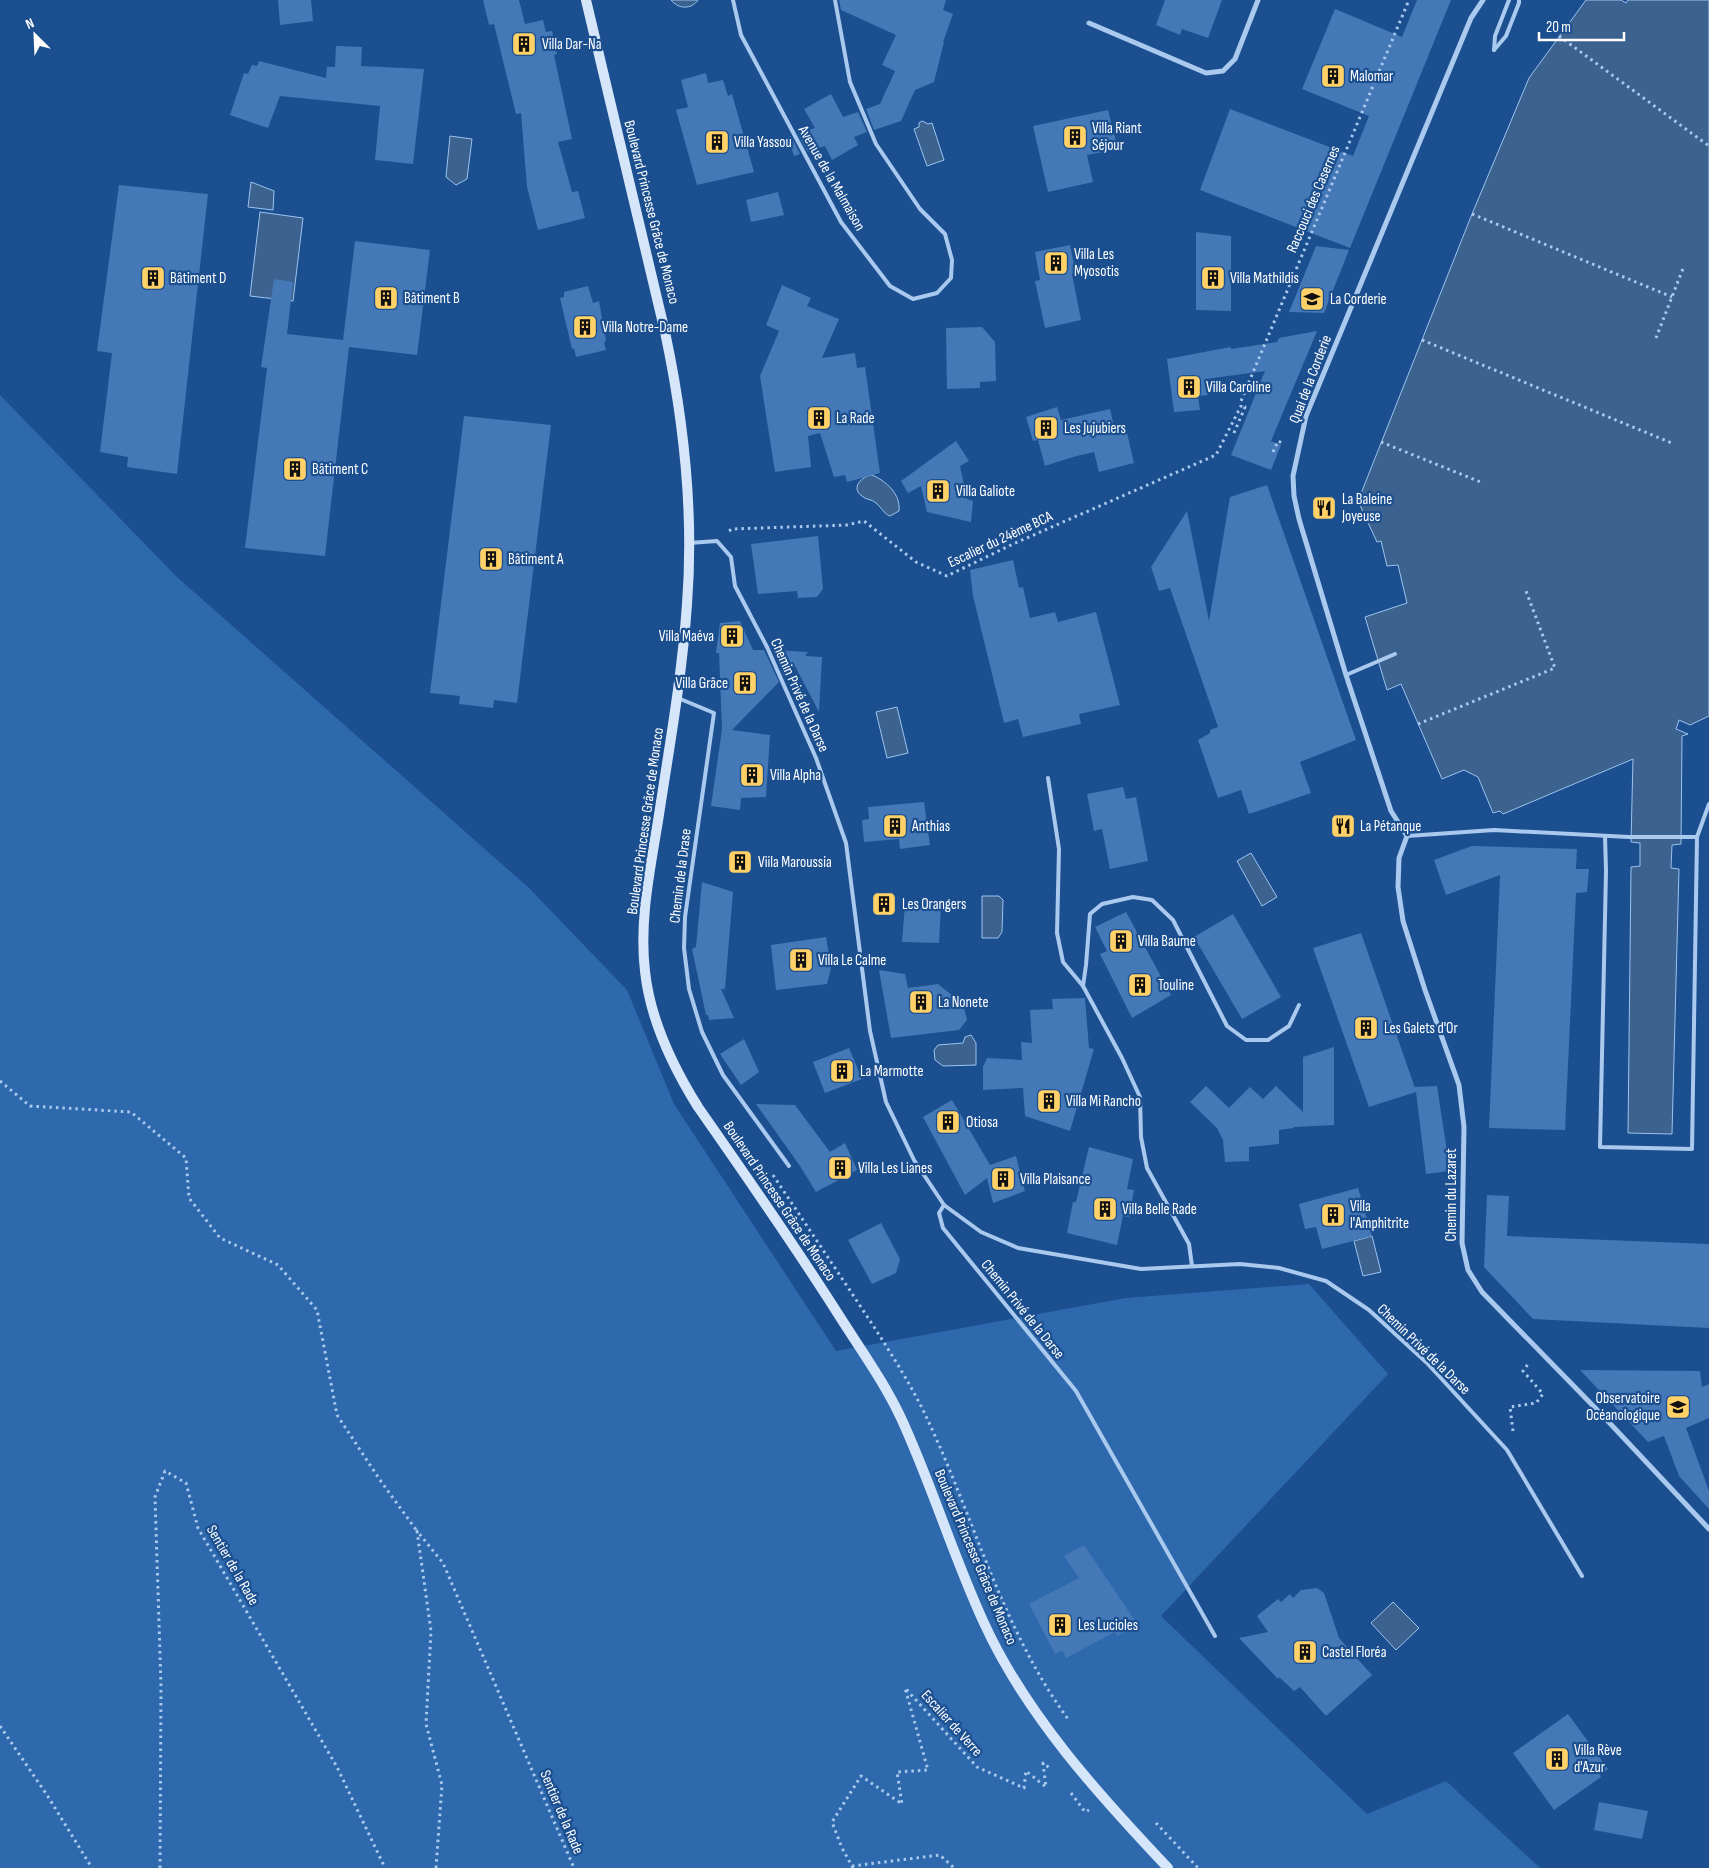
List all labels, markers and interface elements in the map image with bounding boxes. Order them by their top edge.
north arrow [10,10,60,60]
scale bar [1539,10,1624,42]
text: N [23,14,37,33]
text: 20 m [1546,18,1571,37]
building icon: Villa Dar-Na [511,31,537,57]
place label: Villa Dar-Na [542,35,602,54]
building icon: Malomar [1320,63,1346,89]
place label: Malomar [1350,67,1394,86]
street label: Boulevard Princesse Grâce de Monaco [619,118,684,306]
place label: Villa Riant Séjour [1092,119,1142,155]
street label: Avenue de la Malmaison [793,121,869,234]
building icon: Villa Riant Séjour [1062,124,1088,150]
building icon: Villa Yassou [704,129,730,155]
place label: Villa Yassou [734,133,792,152]
street label: Raccouci des Casernes [1282,143,1345,256]
place label: Villa Les Myosotis [1074,245,1119,281]
building icon: Villa Les Myosotis [1043,250,1069,276]
building icon: Bâtiment D [140,265,166,291]
building icon: Villa Mathildis [1200,265,1226,291]
place label: Bâtiment D [170,269,226,288]
place label: Villa Mathildis [1230,269,1299,288]
building icon: Bâtiment B [373,285,399,311]
school or university icon: La Corderie [1299,286,1325,312]
place label: Bâtiment B [404,289,460,308]
place label: La Corderie [1330,290,1387,309]
building icon: Villa Notre-Dame [572,314,598,340]
place label: Villa Notre-Dame [602,318,688,337]
street label: Quai de la Corderie [1285,332,1336,426]
building icon: Villa Caroline [1176,374,1202,400]
place label: Villa Caroline [1206,378,1271,397]
building icon: La Rade [806,405,832,431]
place label: La Rade [836,409,875,428]
building icon: Les Jujubiers [1033,415,1059,441]
place label: Les Jujubiers [1064,419,1126,438]
building icon: Bâtiment C [282,456,308,482]
place label: Bâtiment C [312,460,368,479]
building icon: Villa Galiote [925,478,951,504]
place label: Villa Galiote [956,482,1015,501]
place label: La Baleine Joyeuse [1341,490,1392,526]
restaurant icon: La Baleine Joyeuse [1311,495,1337,521]
street label: Escalier du 24ème BCA [945,507,1056,572]
building icon: Bâtiment A [478,546,504,572]
place label: Bâtiment A [508,550,564,569]
building icon: Villa Maéva [719,623,745,649]
place label: Villa Maéva [659,627,714,646]
street label: Chemin Privé de la Darse [766,635,833,755]
building icon: Villa Grâce [732,670,758,696]
place label: Villa Grâce [675,674,728,693]
street label: Boulevard Princesse Grâce de Monaco [623,726,668,916]
building icon: Villa Alpha [739,762,765,788]
place label: Villa Alpha [770,766,821,785]
building icon: Anthias [882,813,908,839]
restaurant icon: La Pétanque [1330,813,1356,839]
place label: Anthias [911,817,950,836]
place label: La Pétanque [1360,817,1421,836]
street label: Chemin de la Drase [665,828,696,924]
building icon: Viila Maroussia [727,849,753,875]
place label: Viila Maroussia [758,853,832,872]
building icon: Les Orangers [871,891,897,917]
place label: Les Orangers [902,895,966,914]
building icon: Villa Baume [1108,928,1134,954]
place label: Villa Baume [1138,932,1196,951]
building icon: Villa Le Calme [788,947,814,973]
place label: Villa Le Calme [818,951,886,970]
building icon: Touline [1127,972,1153,998]
place label: Touline [1158,976,1194,995]
building icon: La Nonete [908,989,934,1015]
place label: La Nonete [938,993,988,1012]
building icon: Les Galets d'Or [1353,1015,1379,1041]
place label: Les Galets d'Or [1384,1019,1458,1038]
building icon: La Marmotte [829,1058,855,1084]
place label: La Marmotte [860,1062,924,1081]
building icon: Villa Mi Rancho [1036,1088,1062,1114]
place label: Villa Mi Rancho [1066,1092,1141,1111]
building icon: Otiosa [935,1109,961,1135]
place label: Otiosa [966,1113,998,1132]
street label: Boulevard Princesse Grâce de Monaco [719,1118,840,1285]
street label: Chemin du Lazaret [1442,1148,1461,1241]
building icon: Villa Les Lianes [827,1155,853,1181]
place label: Villa Les Lianes [858,1159,932,1178]
building icon: Villa Plaisance [990,1166,1016,1192]
place label: Villa Plaisance [1020,1170,1090,1189]
building icon: Villa Belle Rade [1092,1196,1118,1222]
place label: Villa l'Amphitrite [1350,1197,1409,1233]
place label: Villa Belle Rade [1122,1200,1197,1219]
building icon: Villa l'Amphitrite [1320,1202,1346,1228]
street label: Chemin Privé de la Darse [977,1256,1069,1363]
street label: Chemin Privé de la Darse [1373,1300,1474,1399]
place label: Observatoire Océanologique [1586,1389,1660,1425]
school or university icon: Observatoire Océanologique [1665,1394,1691,1420]
street label: Boulevard Princesse Grâce de Monaco [930,1467,1021,1648]
street label: Sentier de la Rade [202,1522,263,1609]
building icon: Les Lucioles [1047,1612,1073,1638]
place label: Les Lucioles [1078,1616,1138,1635]
building icon: Castel Floréa [1292,1639,1318,1665]
place label: Castel Floréa [1322,1643,1387,1662]
street label: Escalier de Verre [917,1686,987,1761]
place label: Villa Rève d'Azur [1574,1741,1622,1777]
building icon: Villa Rève d'Azur [1544,1746,1570,1772]
street label: Sentier de la Rade [535,1767,588,1857]

